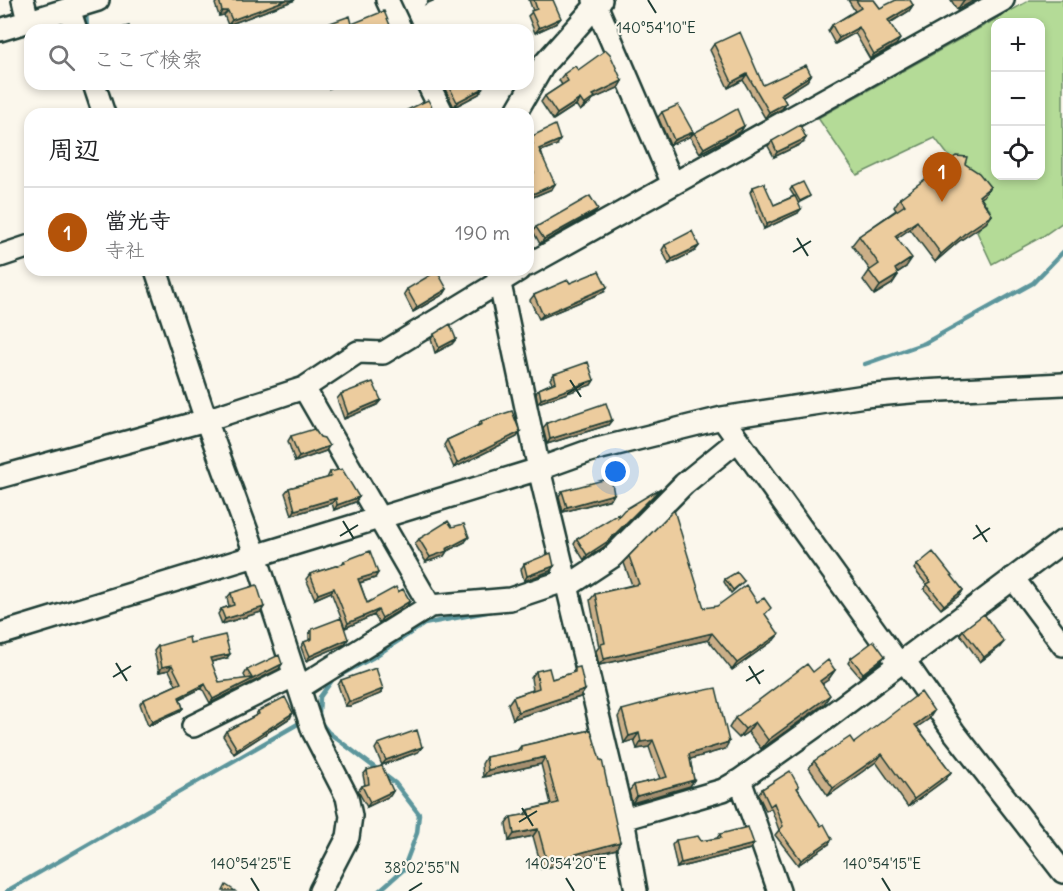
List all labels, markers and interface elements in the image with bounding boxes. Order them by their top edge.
text: 140°54'10"E [616,18,696,37]
map controls [991,18,1045,180]
button: + [991,18,1045,72]
search box [24,24,534,90]
icon: search [45,41,78,74]
text: ここで検索 [93,45,203,73]
button: − [991,72,1045,126]
button: locate [991,126,1045,180]
text: 周辺 [48,133,100,166]
pin: 1 [922,152,962,202]
text: 當光寺 [105,206,171,234]
text: 1 [64,220,71,245]
text: 190 m [455,220,510,245]
text: 寺社 [105,237,145,262]
your location [601,457,630,486]
text: 140°54'25"E [211,854,291,873]
text: 140°54'20"E [525,854,607,873]
text: 140°54'15"E [843,854,921,873]
text: 38°02'55"N [384,858,460,877]

